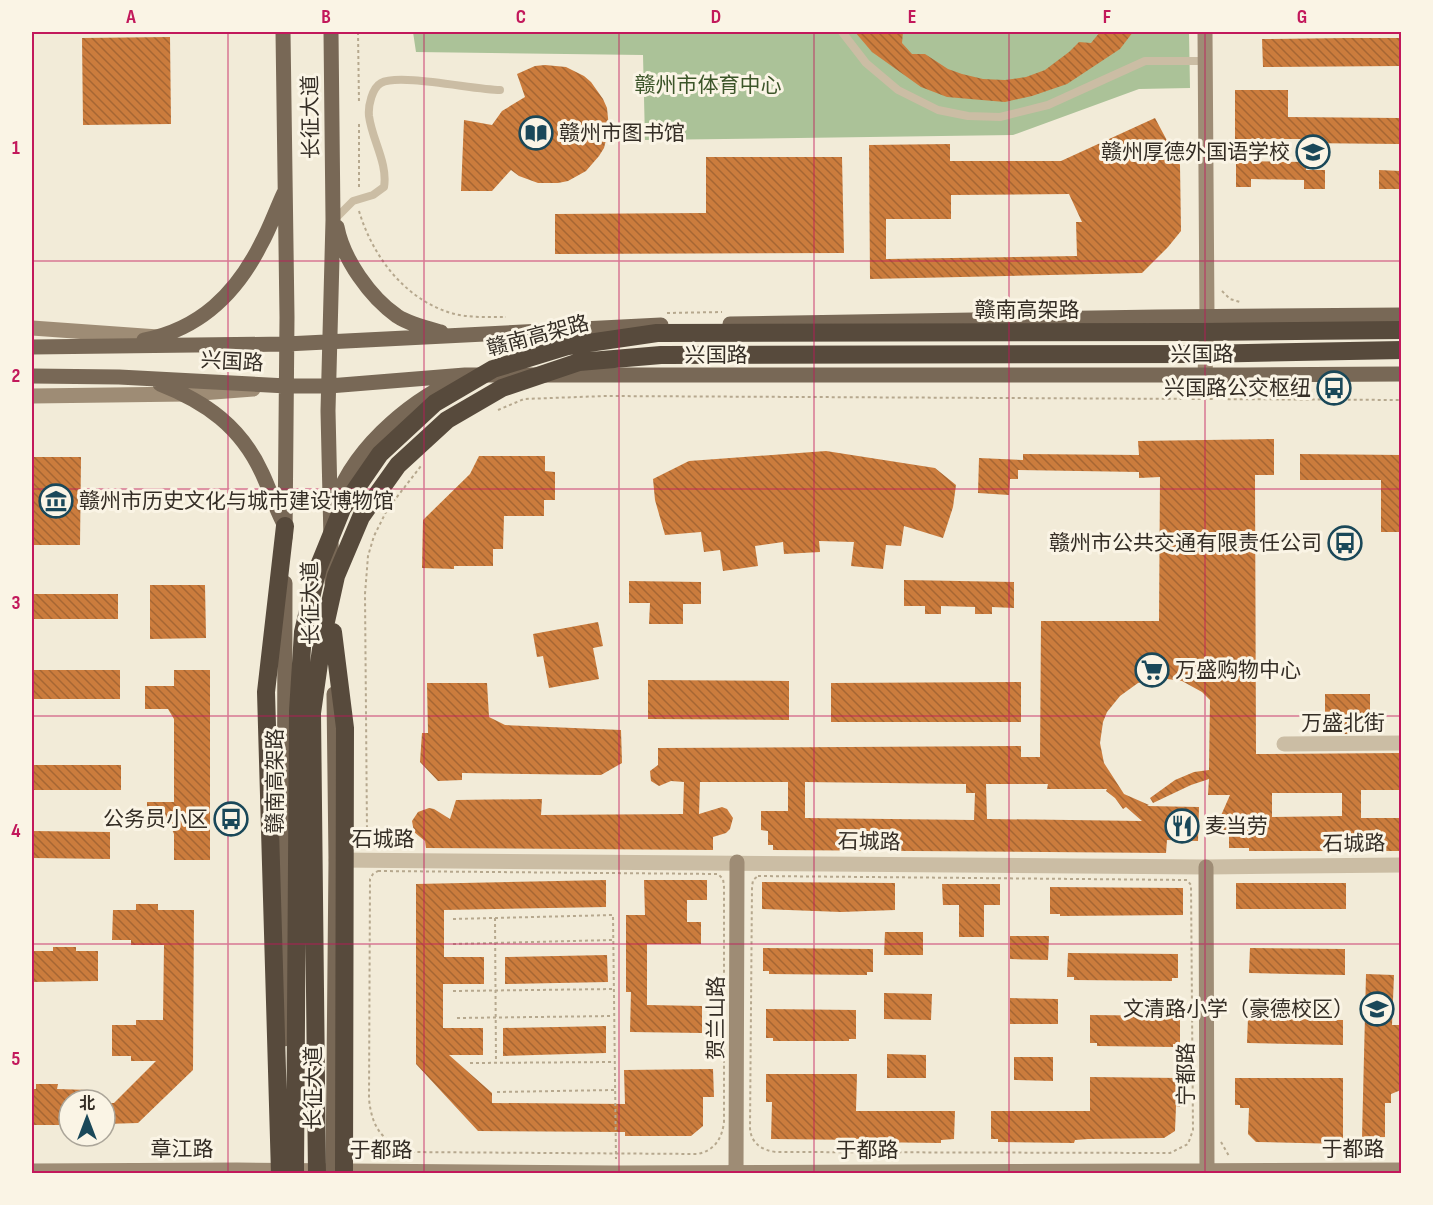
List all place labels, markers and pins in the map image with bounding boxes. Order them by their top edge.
library icon: 赣州市图书馆 [518,115,554,151]
place label: 赣州市图书馆 [559,121,685,146]
school or university icon: 赣州厚德外国语学校 [1295,134,1331,170]
place label: 赣州厚德外国语学校 [1101,140,1290,165]
bus stop icon: 兴国路公交枢纽 [1316,370,1352,406]
place label: 兴国路公交枢纽 [1164,376,1311,401]
museum icon: 赣州市历史文化与城市建设博物馆 [38,483,74,519]
place label: 赣州市历史文化与城市建设博物馆 [79,489,394,514]
bus stop icon: 赣州市公共交通有限责任公司 [1327,525,1363,561]
place label: 赣州市公共交通有限责任公司 [1049,531,1322,556]
supermarket icon: 万盛购物中心 [1134,652,1170,688]
place label: 万盛购物中心 [1175,658,1301,683]
bus stop icon: 公务员小区 [213,801,249,837]
place label: 公务员小区 [103,807,208,832]
restaurant icon: 麦当劳 [1164,808,1200,844]
place label: 麦当劳 [1205,814,1268,839]
school or university icon: 文清路小学（豪德校区） [1359,991,1395,1027]
place label: 文清路小学（豪德校区） [1123,997,1354,1022]

